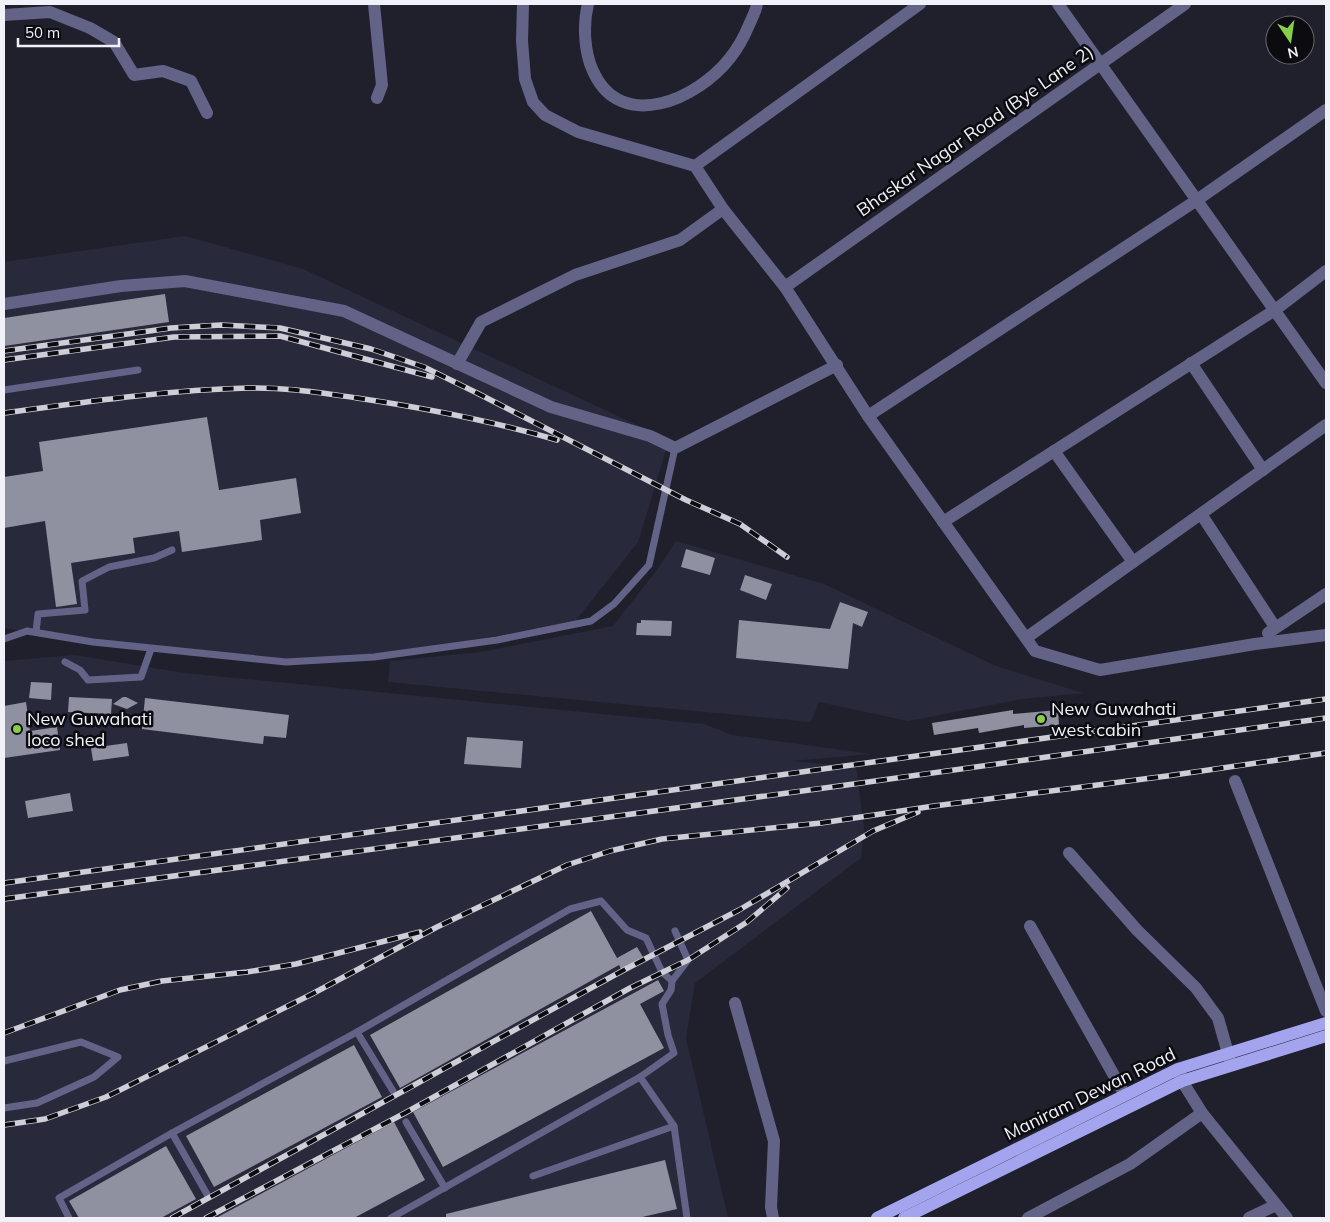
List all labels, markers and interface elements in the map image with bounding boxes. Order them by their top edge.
scale bar [18,15,119,47]
north arrow [1265,15,1315,65]
text: 50 m [25,23,60,42]
street label: Bhaskar Nagar Road (Bye Lane 2) [852,40,1098,221]
text: N [1286,43,1300,63]
place label: New Guwahati west cabin [1051,697,1176,741]
place label: New Guwahati loco shed [27,707,152,751]
marker: New Guwahati west cabin [1035,713,1047,725]
marker: New Guwahati loco shed [11,723,23,735]
street label: Maniram Dewan Road [1000,1042,1179,1145]

